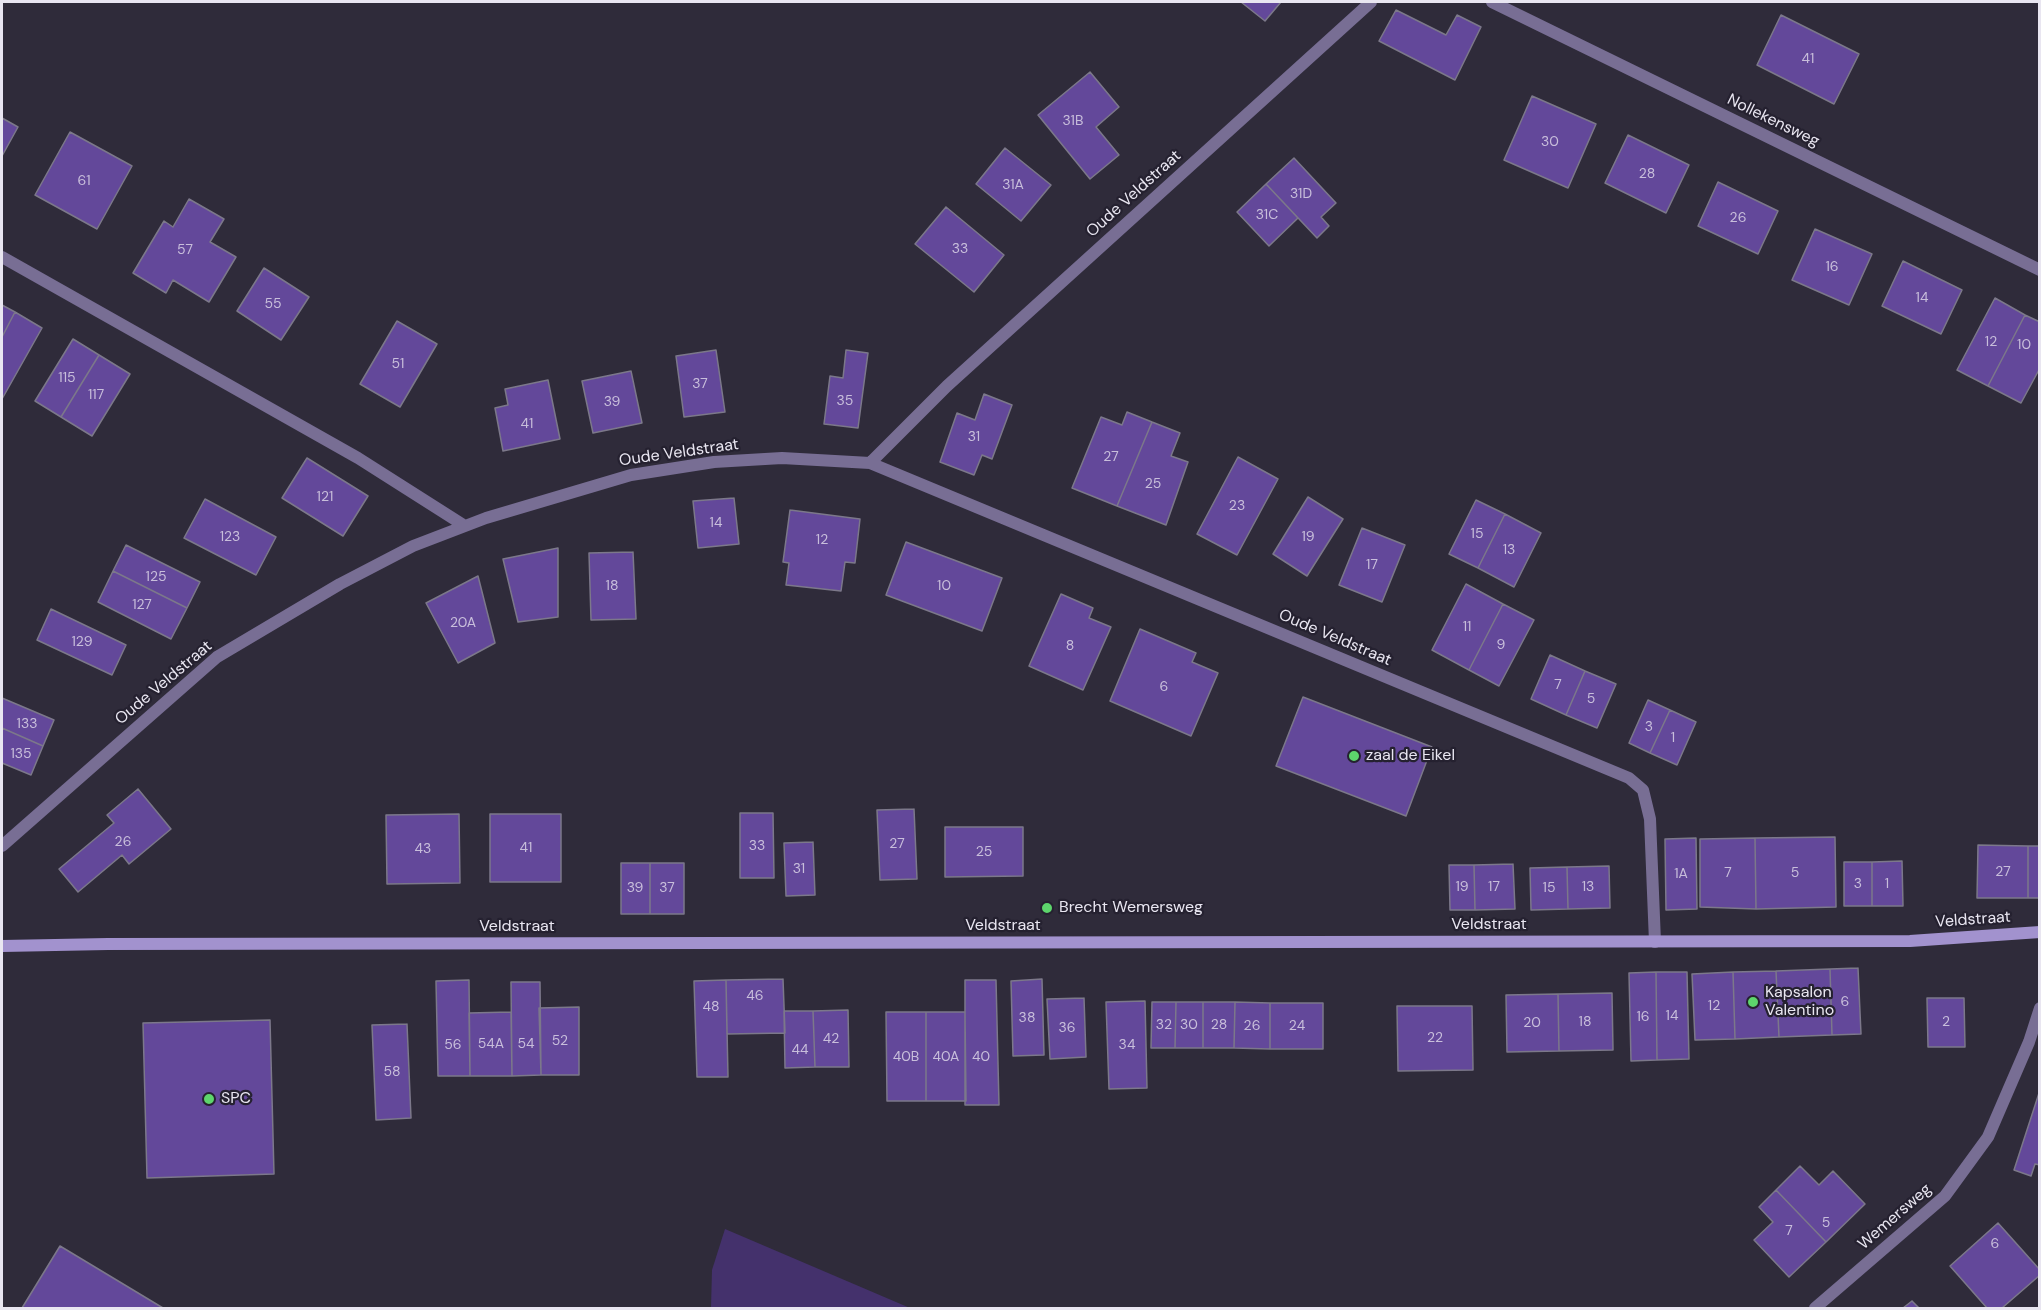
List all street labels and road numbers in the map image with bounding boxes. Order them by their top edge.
street label: Nollekensweg [1724,90,1822,152]
street label: Oude Veldstraat [1083,147,1185,241]
street label: Oude Veldstraat [618,435,740,471]
street label: Oude Veldstraat [1276,606,1394,670]
street label: Oude Veldstraat [112,637,216,729]
street label: Veldstraat [1935,908,2011,932]
street label: Veldstraat [1451,915,1527,935]
street label: Veldstraat [965,916,1041,936]
street label: Veldstraat [479,917,555,937]
street label: Wemersweg [1855,1180,1935,1254]

